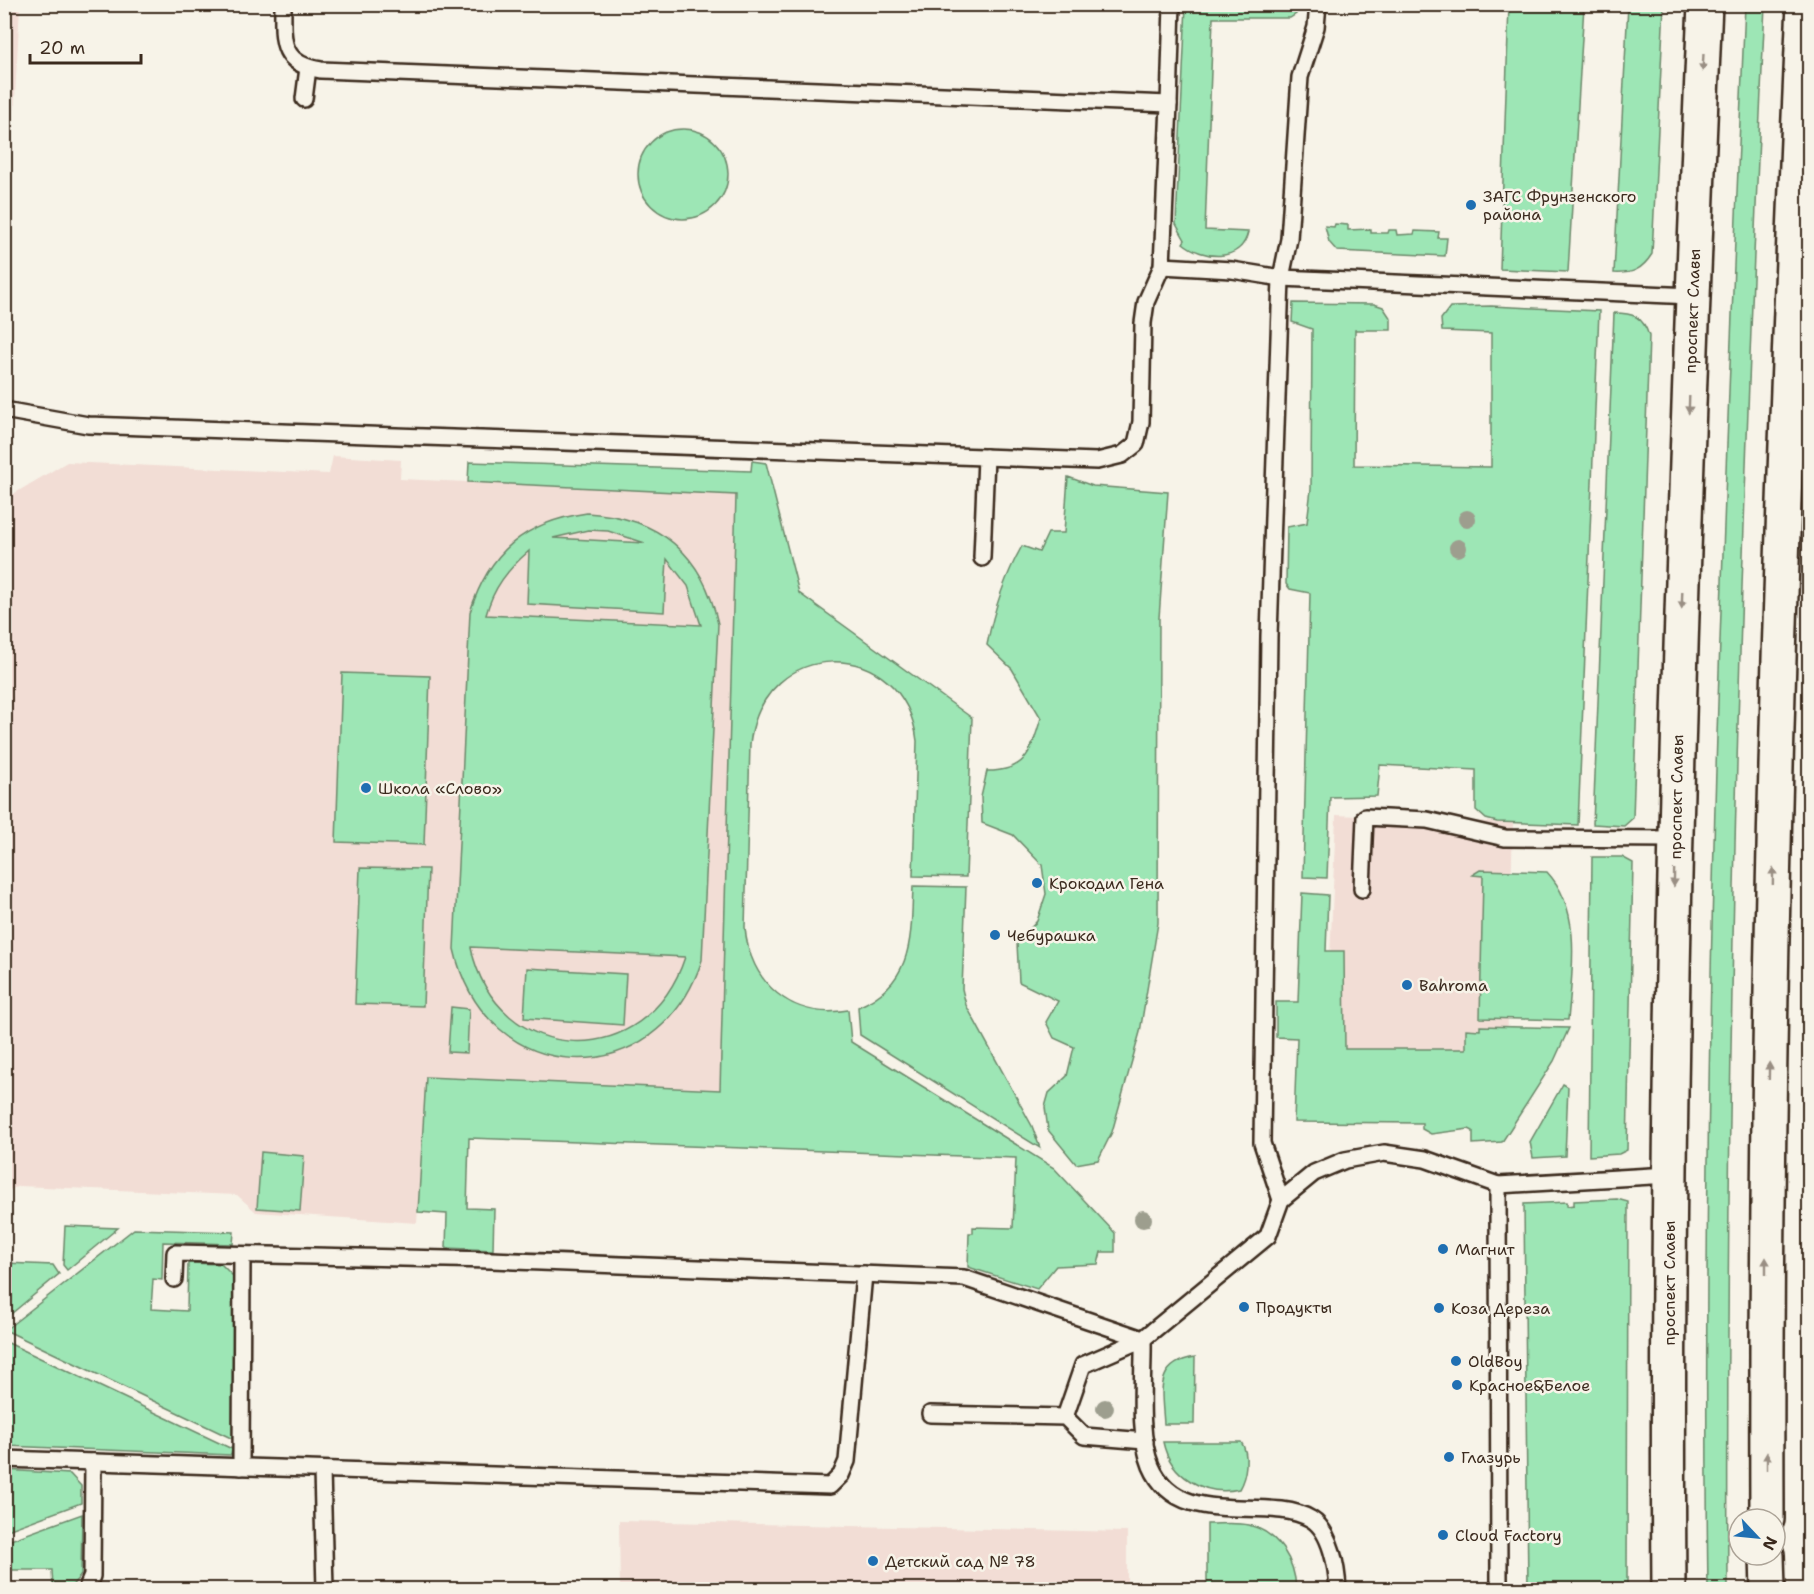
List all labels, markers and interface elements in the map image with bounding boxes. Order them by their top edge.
scale bar [30,27,141,65]
text: 20 m [39,36,85,60]
one-way arrow [1698,53,1707,72]
place label: ЗАГС Фрунзенского района [1483,186,1636,225]
marker: ЗАГС Фрунзенского района [1464,198,1478,212]
street label: проспект Славы [1680,248,1705,374]
one-way arrow [1684,395,1693,414]
one-way arrow [1677,590,1686,609]
street label: проспект Славы [1665,734,1688,860]
place label: Школа «Слово» [378,778,502,799]
marker: Школа «Слово» [359,781,373,795]
one-way arrow [1768,866,1778,885]
one-way arrow [1669,869,1679,888]
place label: Крокодил Гена [1049,873,1164,894]
marker: Крокодил Гена [1030,876,1044,890]
place label: Чебурашка [1007,925,1096,946]
marker: Чебурашка [988,928,1002,942]
place label: Bahroma [1419,975,1488,996]
marker: Bahroma [1400,978,1414,992]
one-way arrow [1764,1061,1774,1080]
street label: проспект Славы [1659,1221,1680,1345]
place label: Магнит [1455,1239,1516,1260]
marker: Магнит [1436,1242,1450,1256]
one-way arrow [1761,1256,1771,1275]
place label: Продукты [1256,1297,1332,1318]
place label: Коза Дереза [1451,1298,1550,1319]
marker: Продукты [1237,1300,1251,1314]
marker: Коза Дереза [1432,1301,1446,1315]
place label: OldBoy [1468,1351,1523,1372]
marker: OldBoy [1449,1354,1463,1368]
place label: Красное&Белое [1469,1375,1590,1396]
marker: Красное&Белое [1450,1378,1464,1392]
place label: Глазурь [1461,1447,1521,1468]
marker: Глазурь [1442,1450,1456,1464]
one-way arrow [1762,1451,1772,1470]
north arrow [1727,1507,1787,1567]
place label: Cloud Factory [1455,1525,1562,1546]
marker: Cloud Factory [1436,1528,1450,1542]
text: N [1758,1533,1782,1554]
place label: Детский сад № 78 [885,1551,1036,1572]
marker: Детский сад № 78 [866,1554,880,1568]

